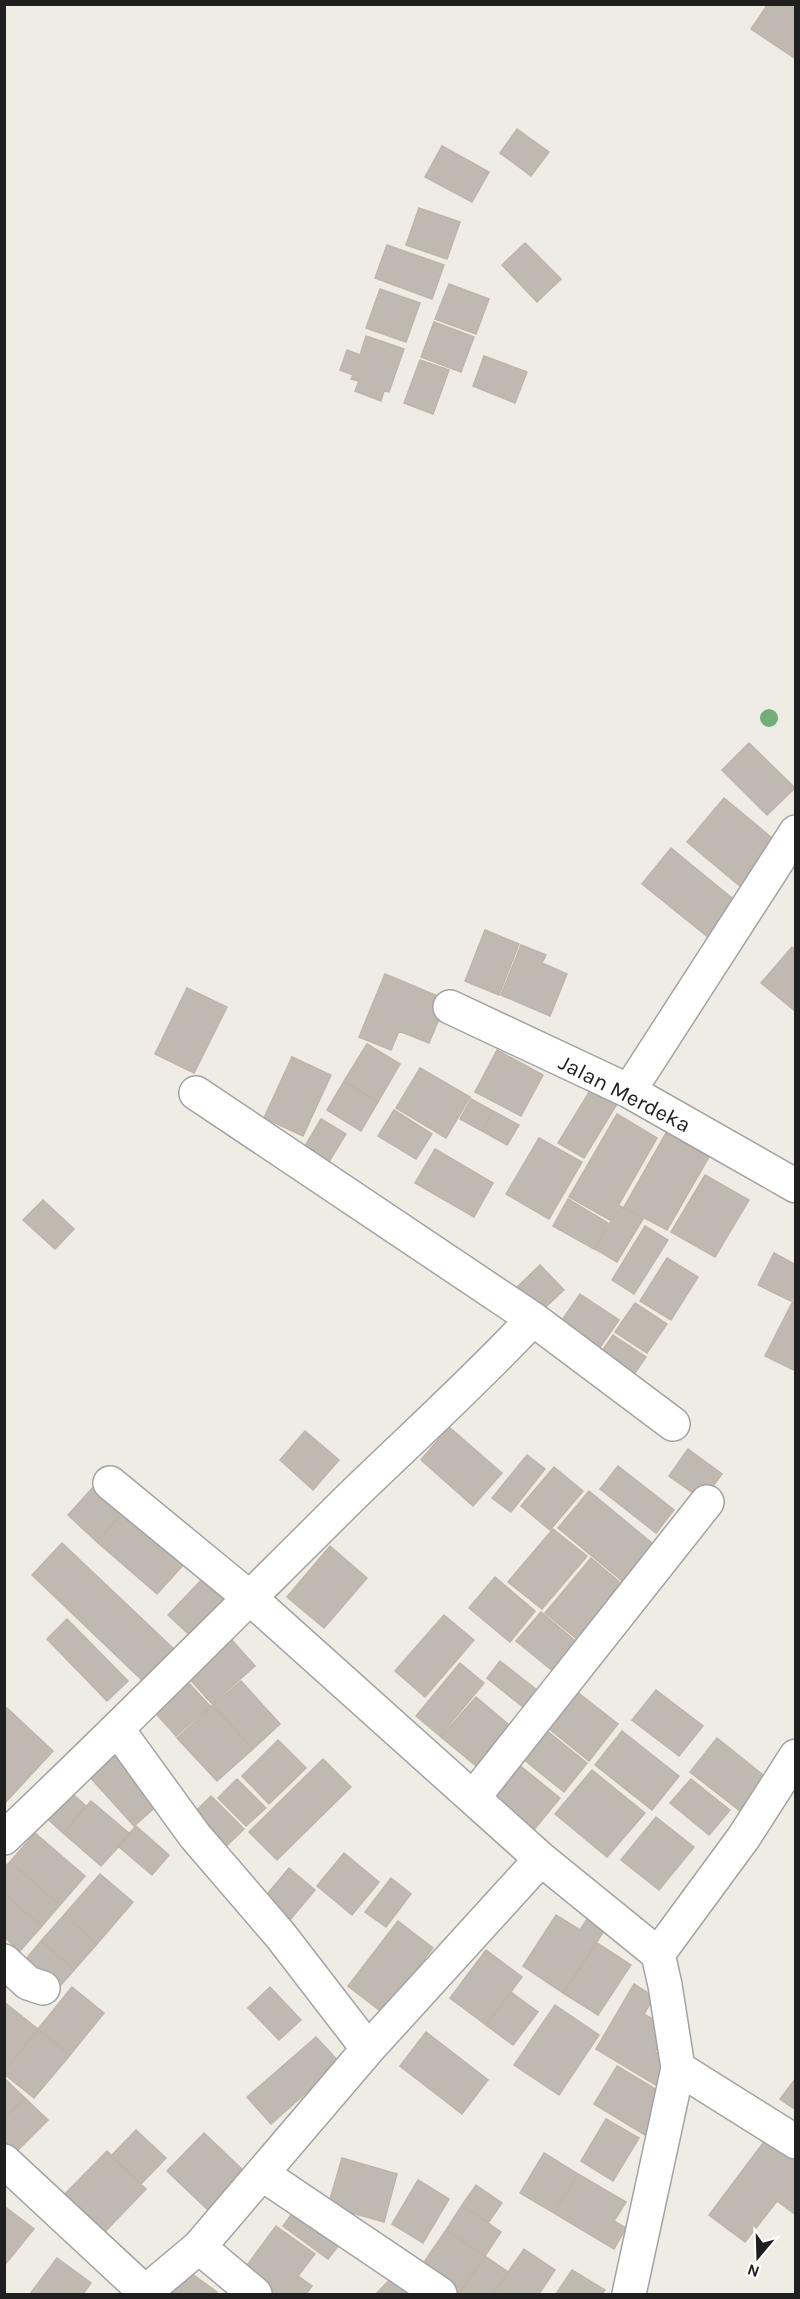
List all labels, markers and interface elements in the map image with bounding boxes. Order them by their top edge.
street label: Jalan Merdeka [554,1050,695,1138]
north arrow [728,2227,788,2287]
text: N [745,2260,762,2282]

